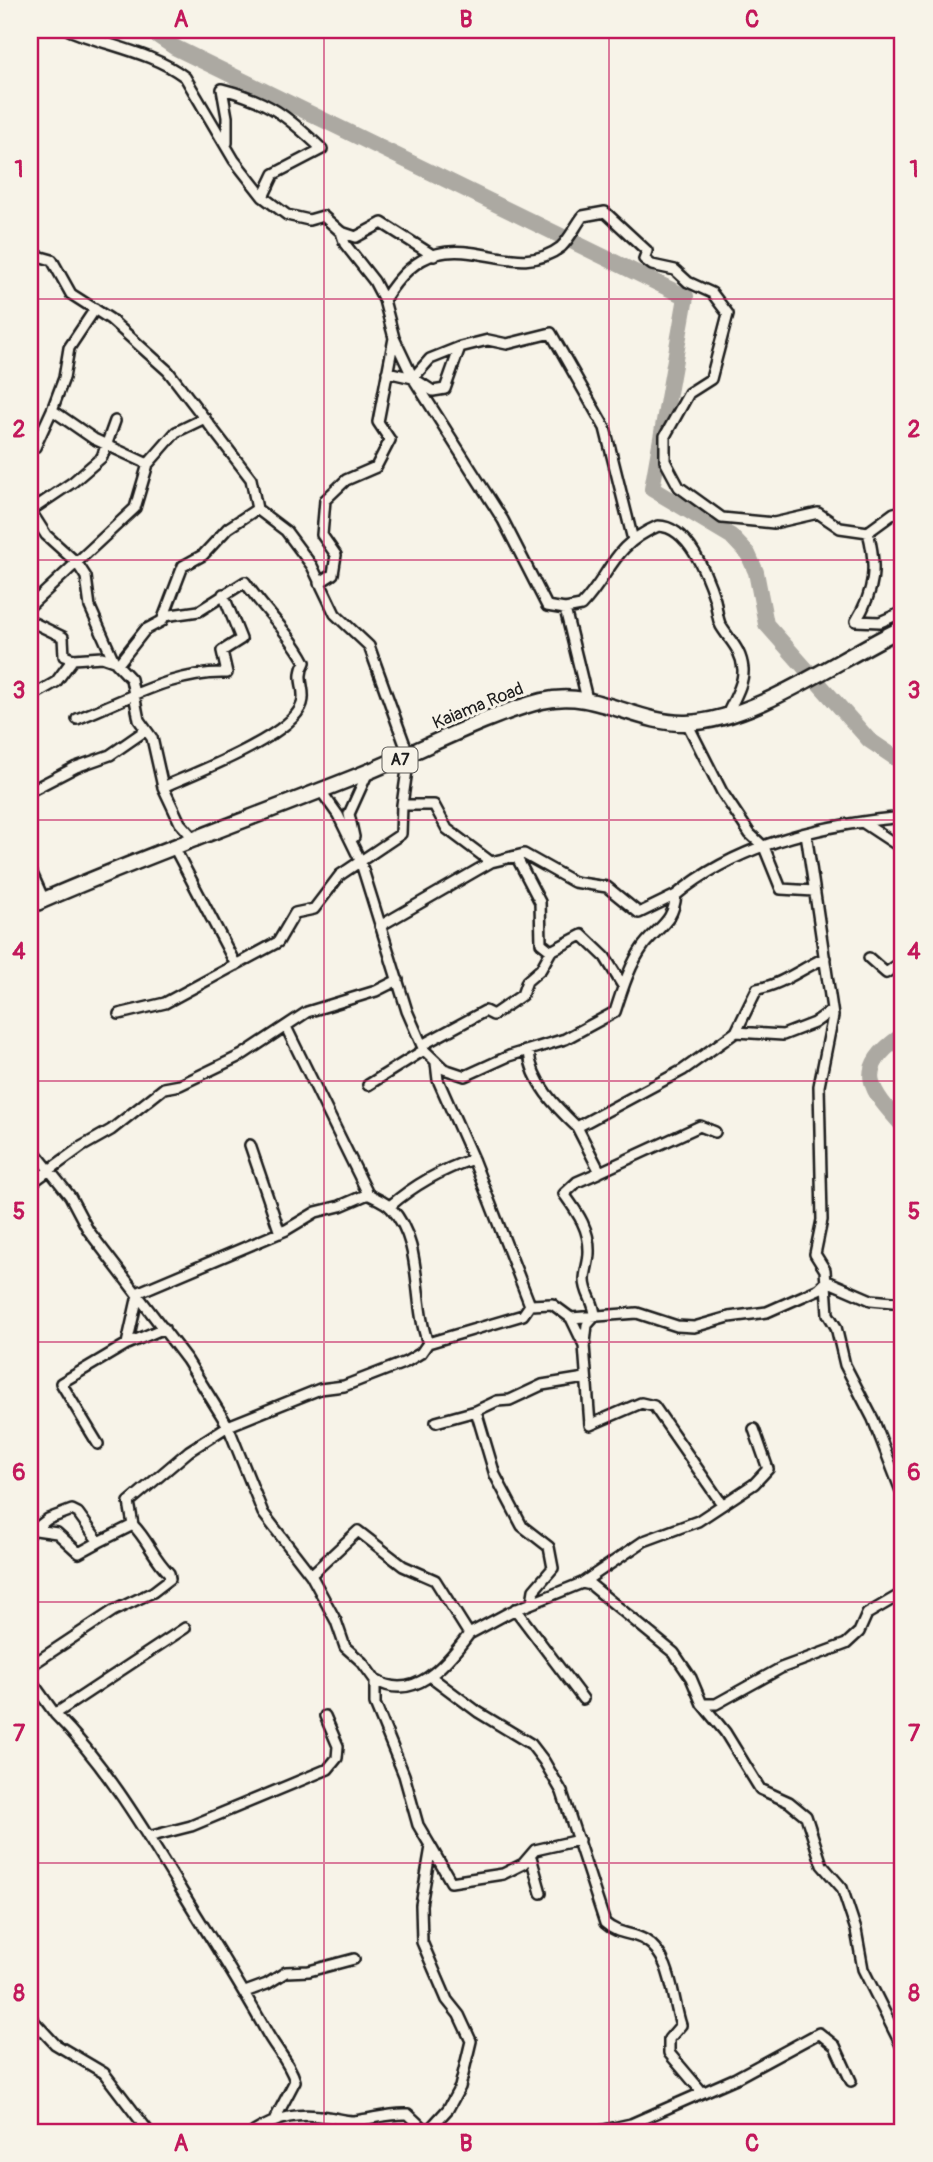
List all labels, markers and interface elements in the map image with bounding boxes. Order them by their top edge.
text: A [174,5,189,34]
text: B [459,5,473,34]
text: C [745,5,759,34]
text: 1 [15,155,24,184]
text: 1 [910,155,919,184]
text: 2 [13,415,26,444]
text: 2 [908,415,921,444]
text: 3 [13,676,25,705]
text: 3 [908,676,920,705]
street label: Kaiama Road [429,677,527,735]
road number: A7 [382,748,418,772]
text: 4 [12,937,26,966]
text: 4 [907,937,921,966]
text: 5 [13,1197,25,1226]
text: 5 [908,1197,920,1226]
text: 6 [12,1458,26,1487]
text: 6 [907,1458,921,1487]
text: 7 [13,1719,26,1748]
text: 7 [908,1719,921,1748]
text: 8 [13,1979,25,2008]
text: 8 [908,1979,920,2008]
text: A [174,2129,189,2158]
text: B [459,2129,473,2158]
text: C [745,2129,759,2158]

